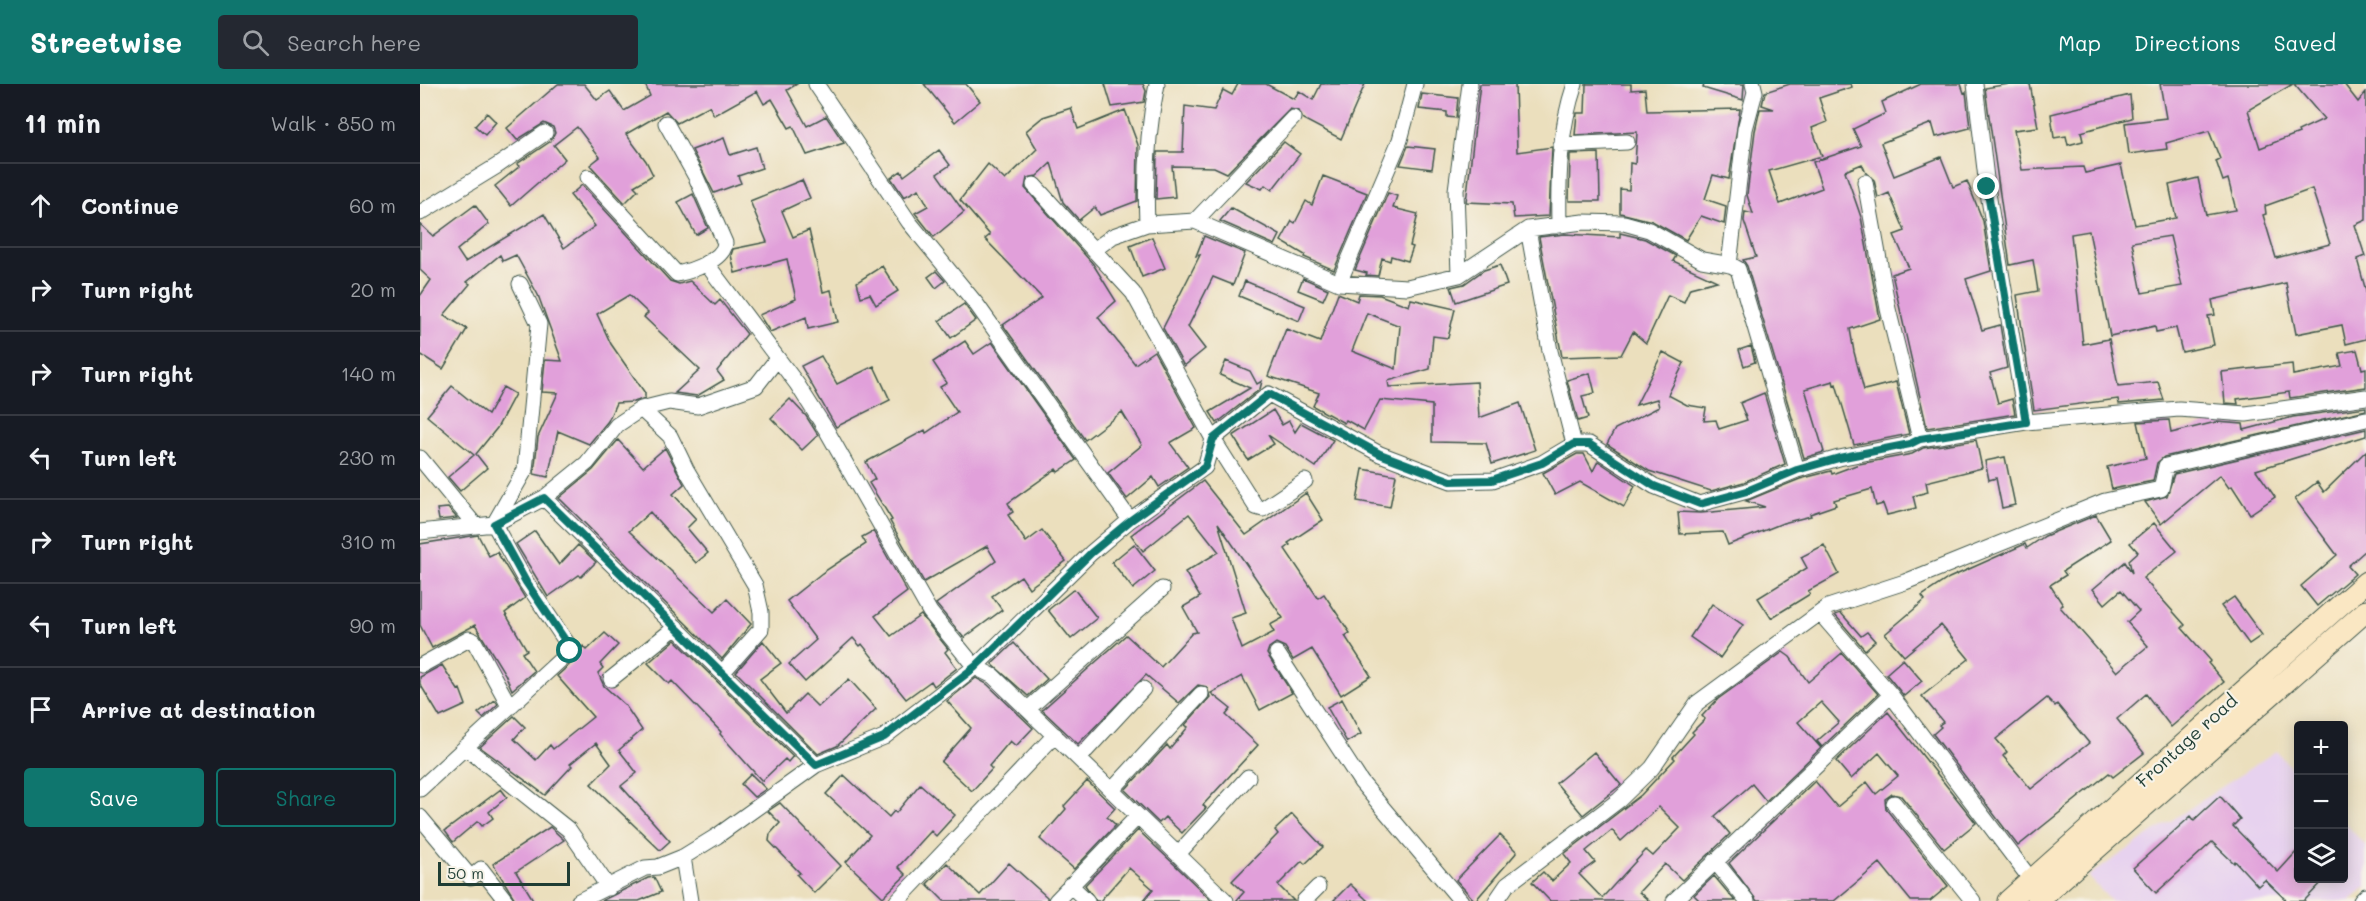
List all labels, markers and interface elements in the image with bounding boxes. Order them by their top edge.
search box [218,15,638,69]
text: Streetwise [30,24,182,60]
icon: search [239,26,272,59]
text: Search here [287,28,421,57]
text: Map [2058,29,2101,56]
text: Directions [2134,29,2241,56]
text: Saved [2274,29,2336,56]
text: 11 min [24,106,101,140]
text: Walk · 850 m [270,110,396,136]
route end [1973,173,1999,199]
icon: ahead [24,189,57,222]
text: Continue [81,191,179,220]
text: 60 m [349,192,396,218]
icon: right [24,273,57,306]
text: Turn right [81,275,193,304]
text: 20 m [350,276,396,302]
icon: right [24,357,57,390]
text: Turn right [81,359,193,388]
text: 140 m [341,360,396,386]
icon: left [24,441,57,474]
text: Turn left [81,443,177,472]
text: 230 m [338,444,396,470]
icon: right [24,525,57,558]
text: Turn right [81,527,193,556]
text: 310 m [341,528,396,554]
icon: left [24,609,57,642]
text: Turn left [81,611,177,640]
text: 90 m [350,612,396,638]
route start [556,637,582,663]
street label: Frontage road [2131,688,2242,792]
icon: arrive [24,693,57,726]
text: Arrive at destination [81,695,316,724]
map controls [2294,721,2348,883]
button: + [2294,721,2348,775]
button: Save [24,768,204,827]
button: Share [216,768,396,827]
button: − [2294,775,2348,829]
button: layers [2294,829,2348,883]
scale bar [438,859,570,886]
text: 50 m [447,862,484,883]

